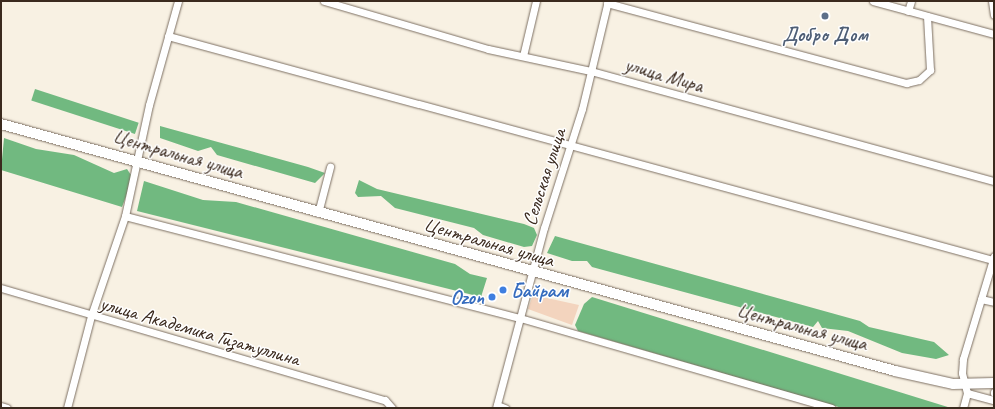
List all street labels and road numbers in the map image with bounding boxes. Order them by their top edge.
street label: улица Мира [622,52,706,98]
street label: Центральная улица [110,124,246,184]
street label: Сельская улица [517,125,571,229]
street label: Центральная улица [421,212,557,272]
street label: улица Академика Гизатуллина [100,292,300,370]
street label: Центральная улица [734,298,870,356]

